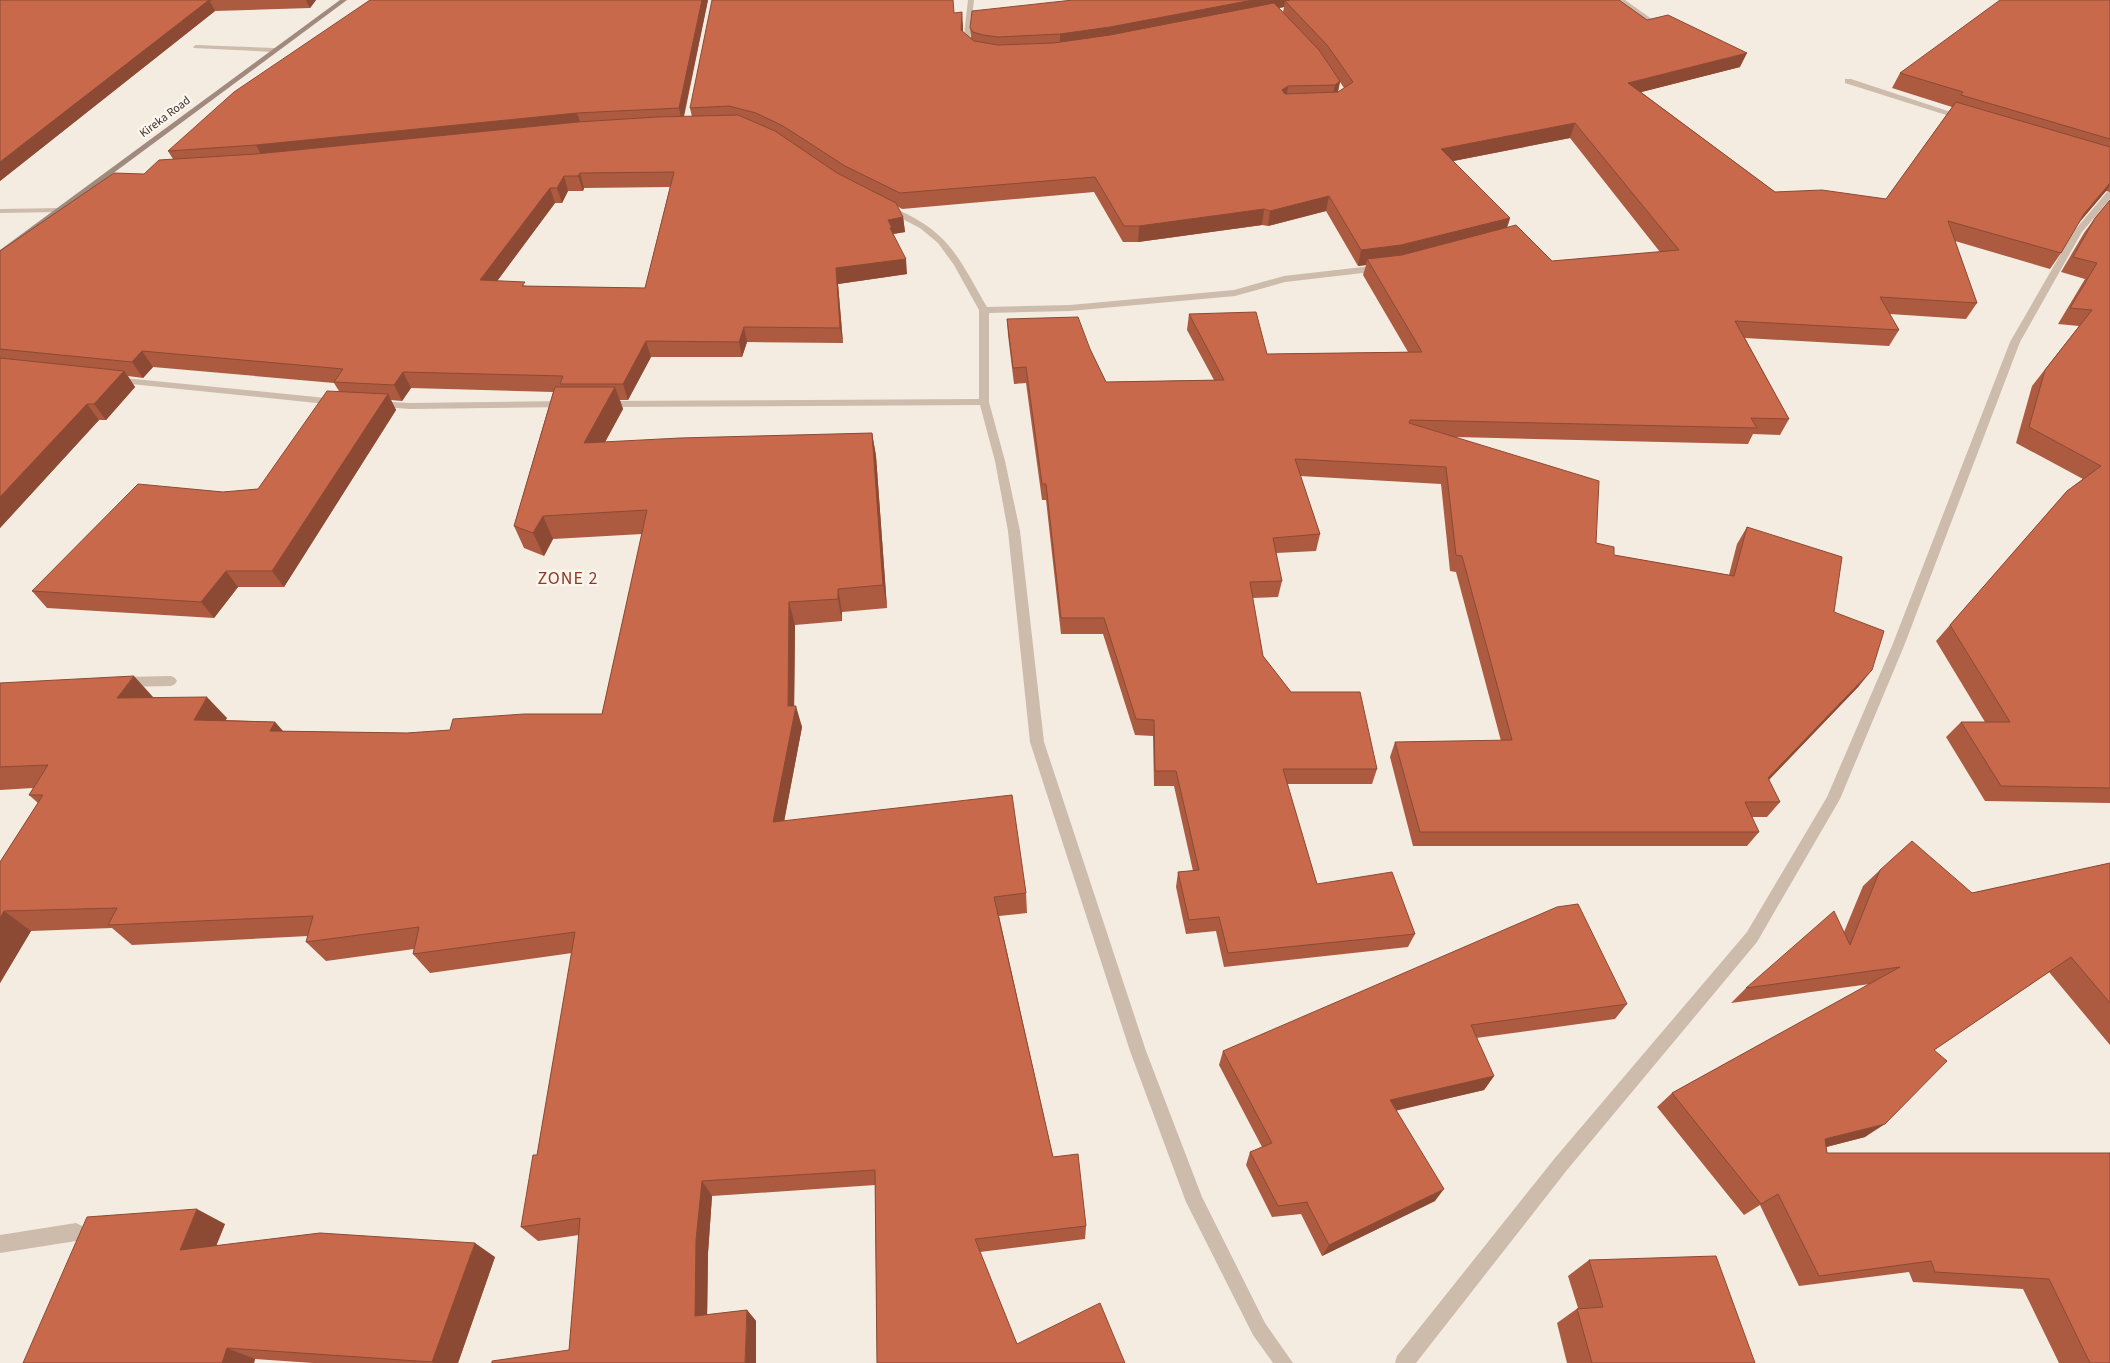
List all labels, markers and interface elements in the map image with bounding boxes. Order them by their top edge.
street label: Kireka Road [136,92,194,142]
district label: ZONE 2 [538,566,598,591]

